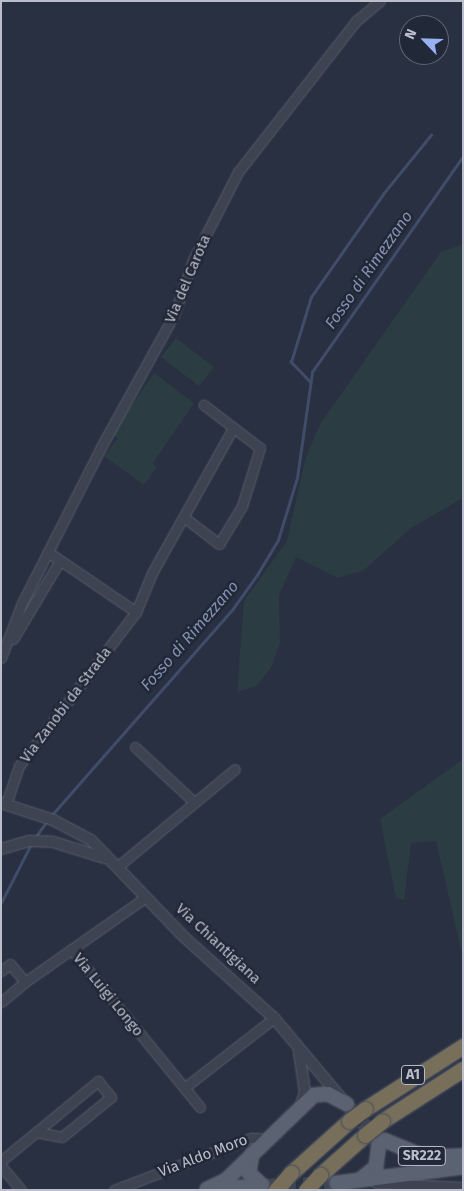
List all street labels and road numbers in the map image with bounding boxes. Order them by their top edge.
street label: Via del Carota [161,232,215,326]
street label: Via Zanobi da Strada [17,644,115,766]
street label: Via Chiantigiana [172,900,264,988]
street label: Via Luigi Longo [69,950,147,1040]
road number: A1 [400,1064,426,1086]
street label: Via Aldo Moro [156,1131,250,1181]
road number: SR222 [397,1144,447,1168]

